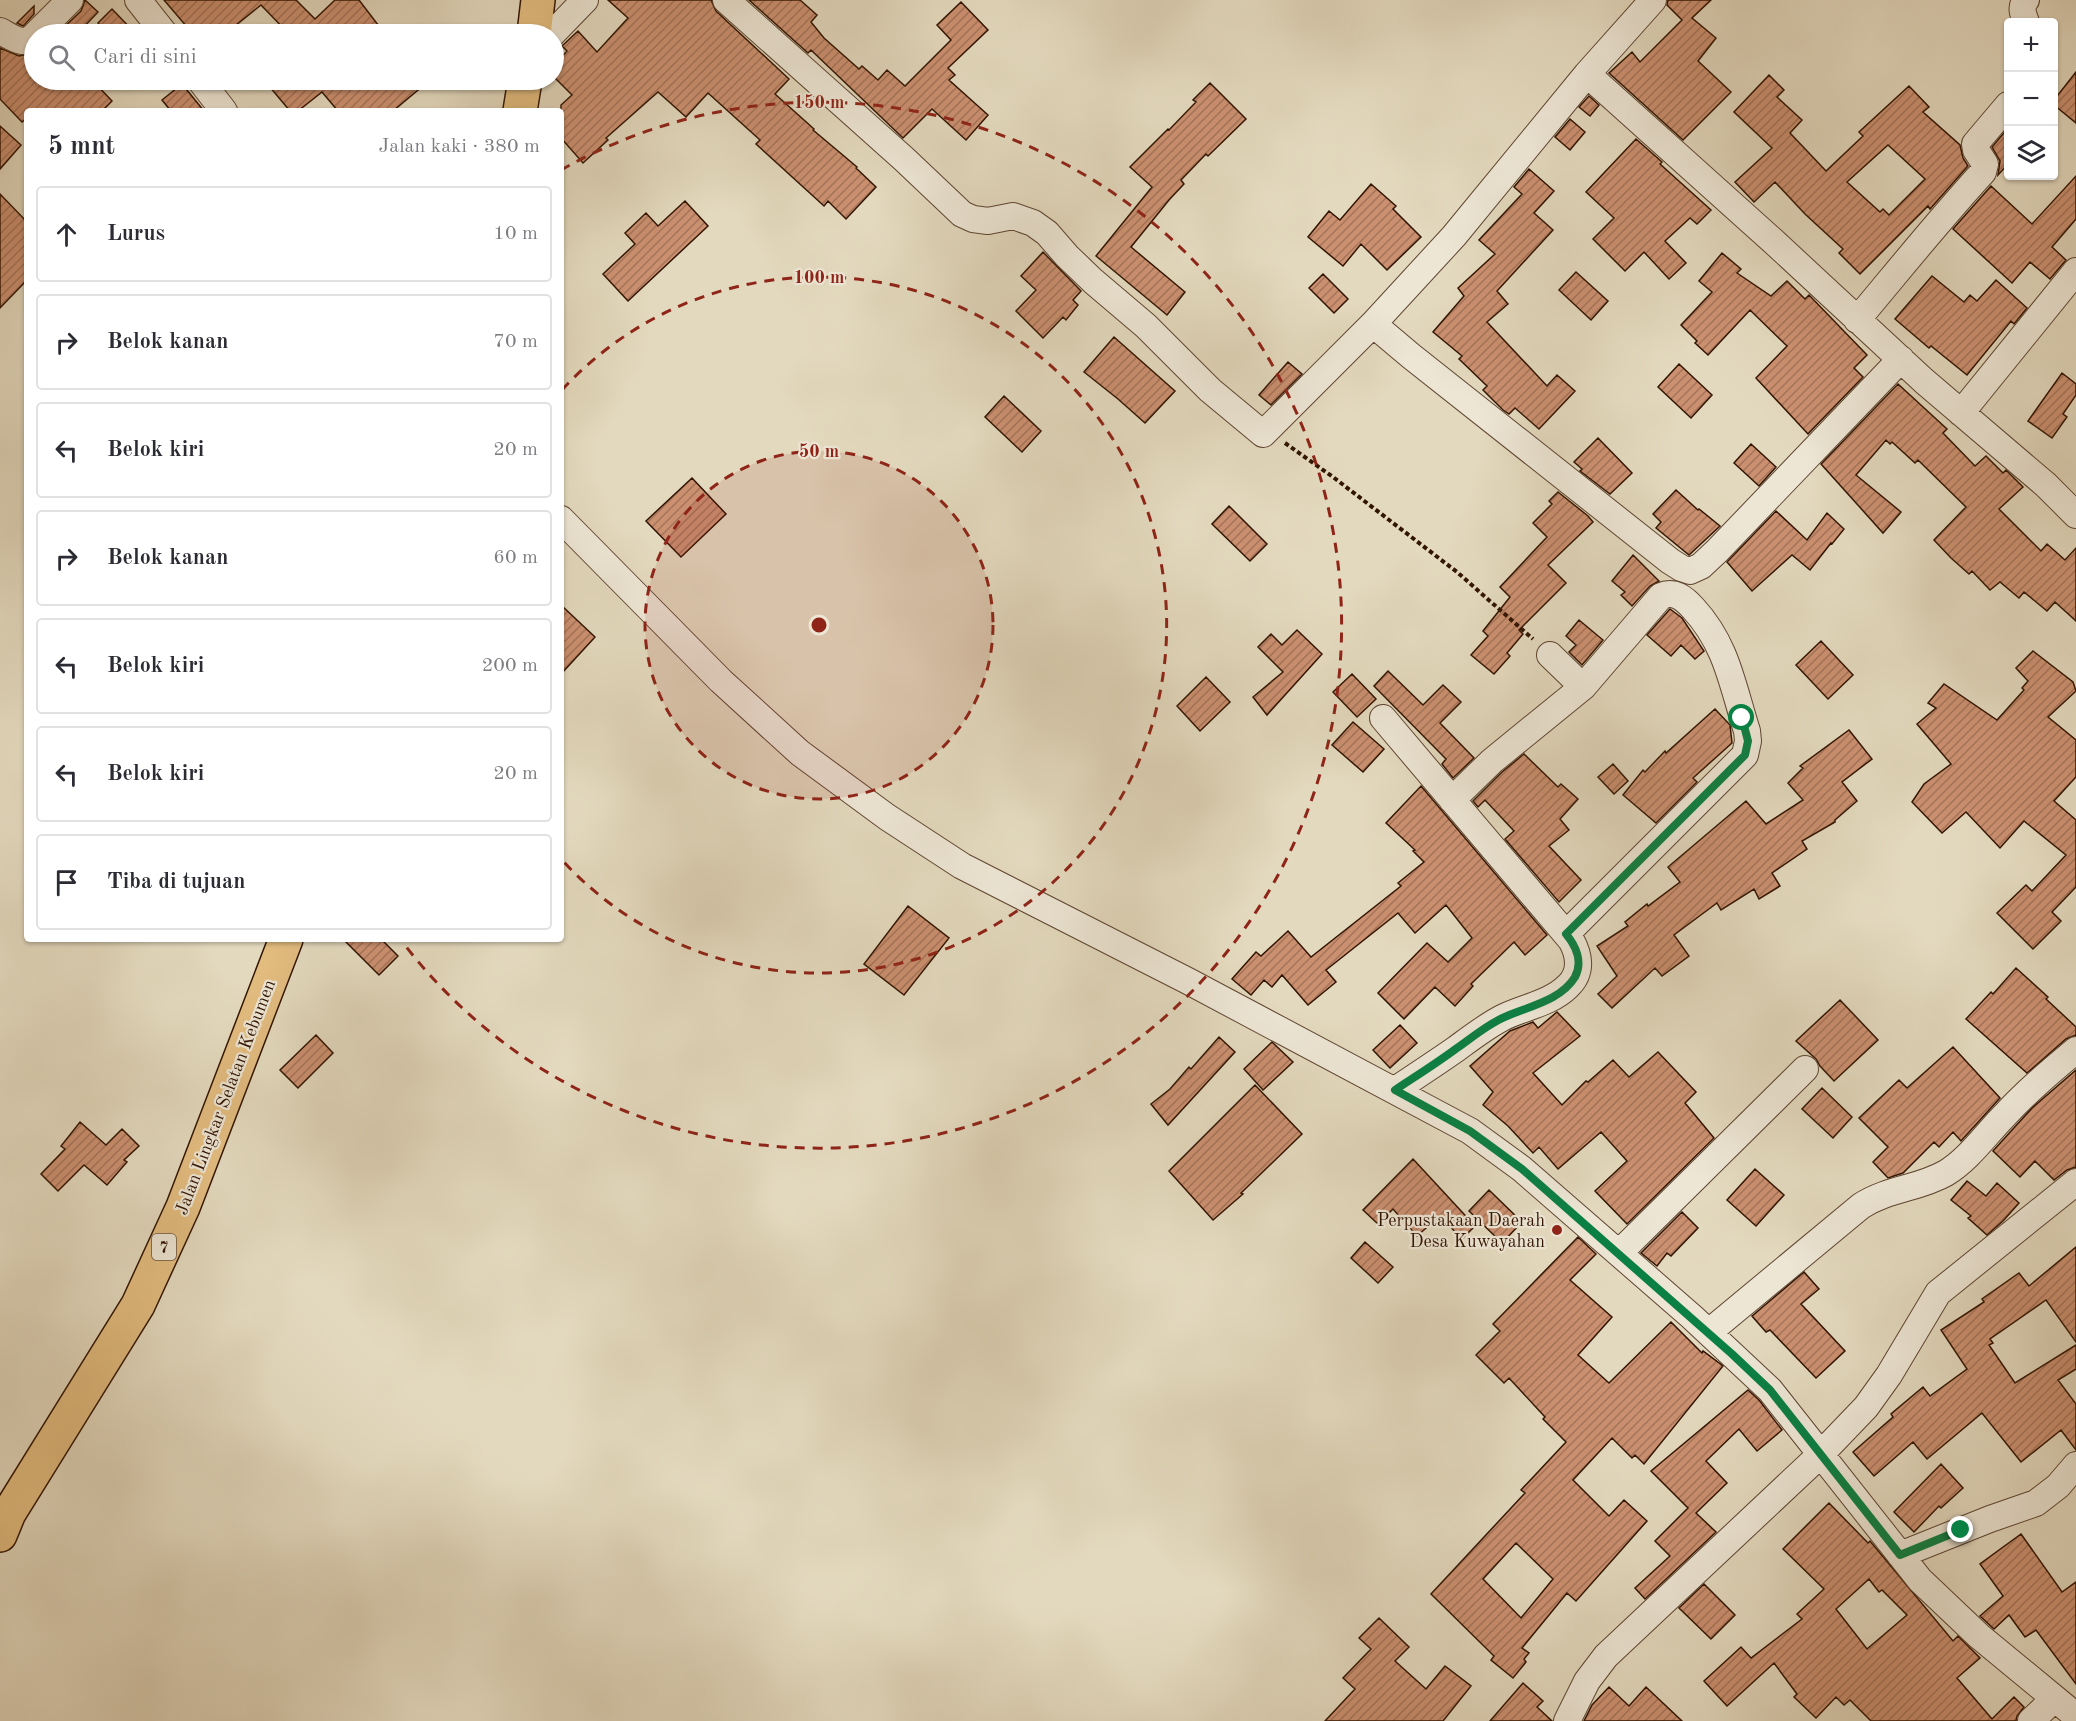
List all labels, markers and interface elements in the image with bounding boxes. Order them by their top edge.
map controls [2004,18,2058,180]
button: + [2004,18,2058,72]
search box [24,24,564,90]
icon: search [45,41,78,74]
text: Cari di sini [93,46,197,68]
button: − [2004,72,2058,126]
text: 150 m [794,94,844,112]
button: layers [2004,126,2058,180]
text: 5 mnt [48,134,115,160]
text: Jalan kaki · 380 m [378,137,540,157]
icon: ahead [50,218,83,251]
text: Lurus [107,223,165,245]
text: 10 m [493,224,538,244]
text: 100 m [794,269,844,287]
icon: right [50,326,83,359]
text: Belok kanan [107,331,229,353]
text: 70 m [493,332,538,352]
icon: left [50,434,83,467]
text: Belok kiri [107,439,204,461]
text: 20 m [493,440,538,460]
text: 50 m [799,443,839,461]
icon: right [50,542,83,575]
text: Belok kanan [107,547,229,569]
text: 60 m [493,548,538,568]
centre of rings [809,615,829,635]
icon: left [50,650,83,683]
text: Belok kiri [107,655,204,677]
text: 200 m [482,656,538,676]
route start [1728,704,1754,730]
icon: left [50,758,83,791]
text: Belok kiri [107,763,204,785]
text: 20 m [493,764,538,784]
icon: arrive [50,866,83,899]
text: Tiba di tujuan [107,871,245,893]
street label: Jalan Lingkar Selatan Kebumen [173,977,279,1217]
place label: Perpustakaan Daerah Desa Kuwayahan [1377,1212,1545,1251]
marker: Perpustakaan Daerah Desa Kuwayahan [1550,1223,1564,1237]
road number: 7 [152,1234,176,1260]
route end [1947,1516,1973,1542]

